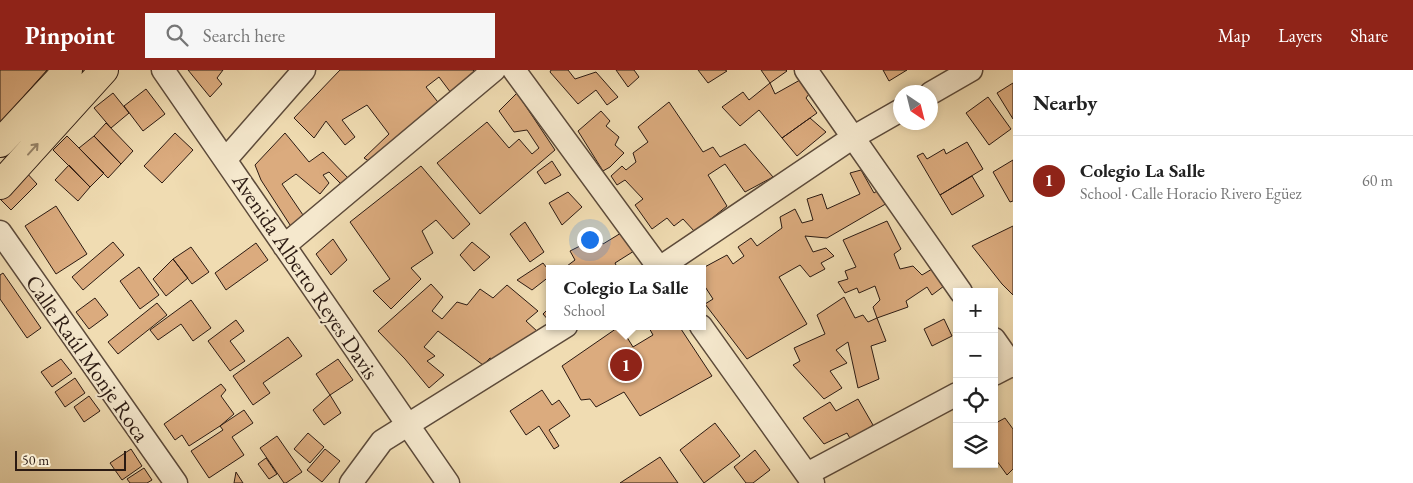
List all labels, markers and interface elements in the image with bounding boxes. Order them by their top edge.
search box [145,13,495,58]
text: Pinpoint [25,20,115,51]
icon: search [163,21,191,49]
text: Search here [203,23,285,48]
text: Map [1218,24,1250,47]
text: Layers [1278,24,1322,47]
text: Share [1350,24,1388,47]
north arrow [893,85,938,130]
text: Nearby [1033,89,1097,116]
one-way arrow [27,143,39,156]
text: Colegio La Salle [1080,158,1205,183]
street label: Avenida Alberto Reyes Davis [225,167,386,385]
text: 1 [1045,170,1053,191]
text: 60 m [1362,170,1393,191]
text: School · Calle Horacio Rivero Egüez [1080,183,1302,204]
your location [577,227,603,253]
popup [546,265,706,330]
street label: Calle Raúl Monje Roca [19,269,156,448]
text: Colegio La Salle [563,275,689,300]
map controls [953,288,998,468]
button: + [953,288,998,333]
text: School [563,300,605,321]
button: − [953,333,998,378]
pin: 1 [610,346,642,384]
button: locate [953,378,998,423]
button: layers [953,423,998,468]
scale bar [15,448,126,471]
text: 50 m [22,451,49,469]

